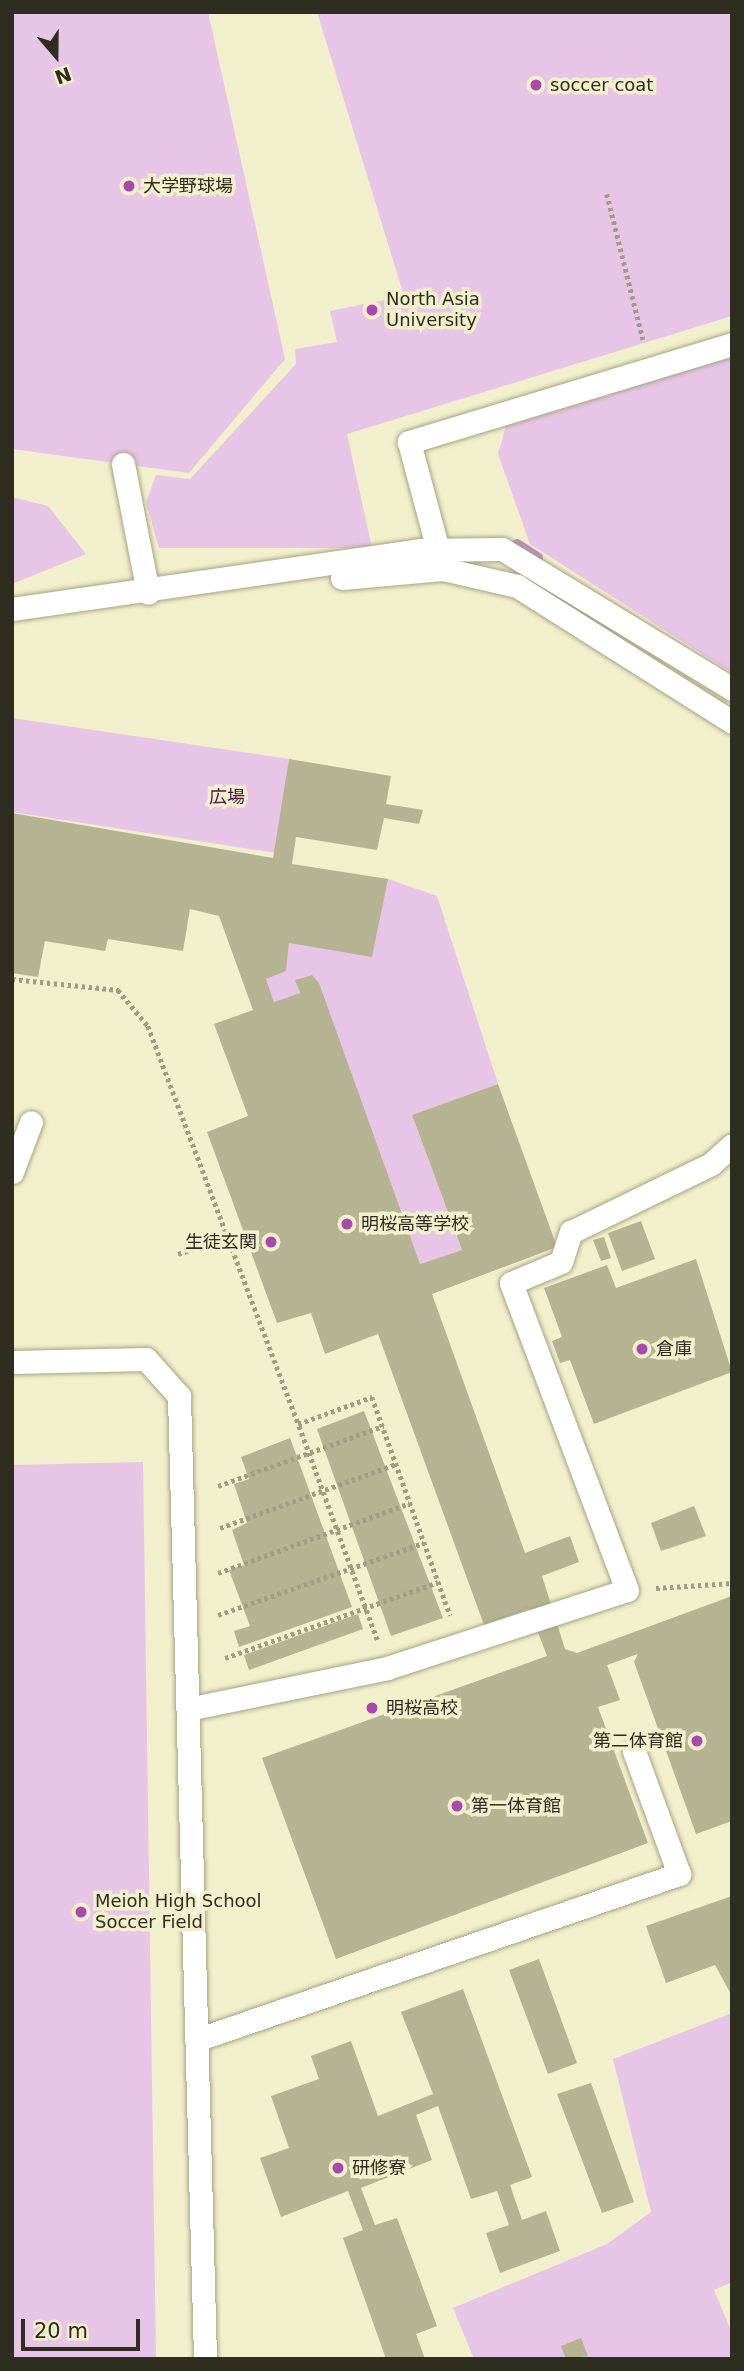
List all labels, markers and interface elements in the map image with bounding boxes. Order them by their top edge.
north arrow [21,21,91,91]
text: N [52,63,74,89]
place label: soccer coat [550,74,653,96]
marker: soccer coat [528,77,544,93]
place label: 大学野球場 [143,175,233,197]
marker: 大学野球場 [121,178,137,194]
place label: North Asia University [386,289,480,332]
marker: North Asia University [364,302,380,318]
park label: 広場 [209,786,245,808]
place label: 明桜高等学校 [361,1213,469,1235]
marker: 明桜高等学校 [339,1216,355,1232]
place label: 生徒玄関 [185,1231,257,1253]
marker: 生徒玄関 [263,1234,279,1250]
place label: 倉庫 [656,1338,692,1360]
marker: 倉庫 [634,1341,650,1357]
place label: 明桜高校 [386,1697,458,1719]
marker: 明桜高校 [364,1700,380,1716]
place label: 第二体育館 [593,1730,683,1752]
marker: 第二体育館 [689,1733,705,1749]
place label: 第一体育館 [471,1795,561,1817]
marker: 第一体育館 [449,1798,465,1814]
place label: Meioh High School Soccer Field [95,1891,262,1934]
marker: Meioh High School Soccer Field [73,1904,89,1920]
place label: 研修寮 [352,2157,406,2179]
marker: 研修寮 [330,2160,346,2176]
scale bar [24,2304,144,2348]
text: 20 m [34,2319,88,2343]

